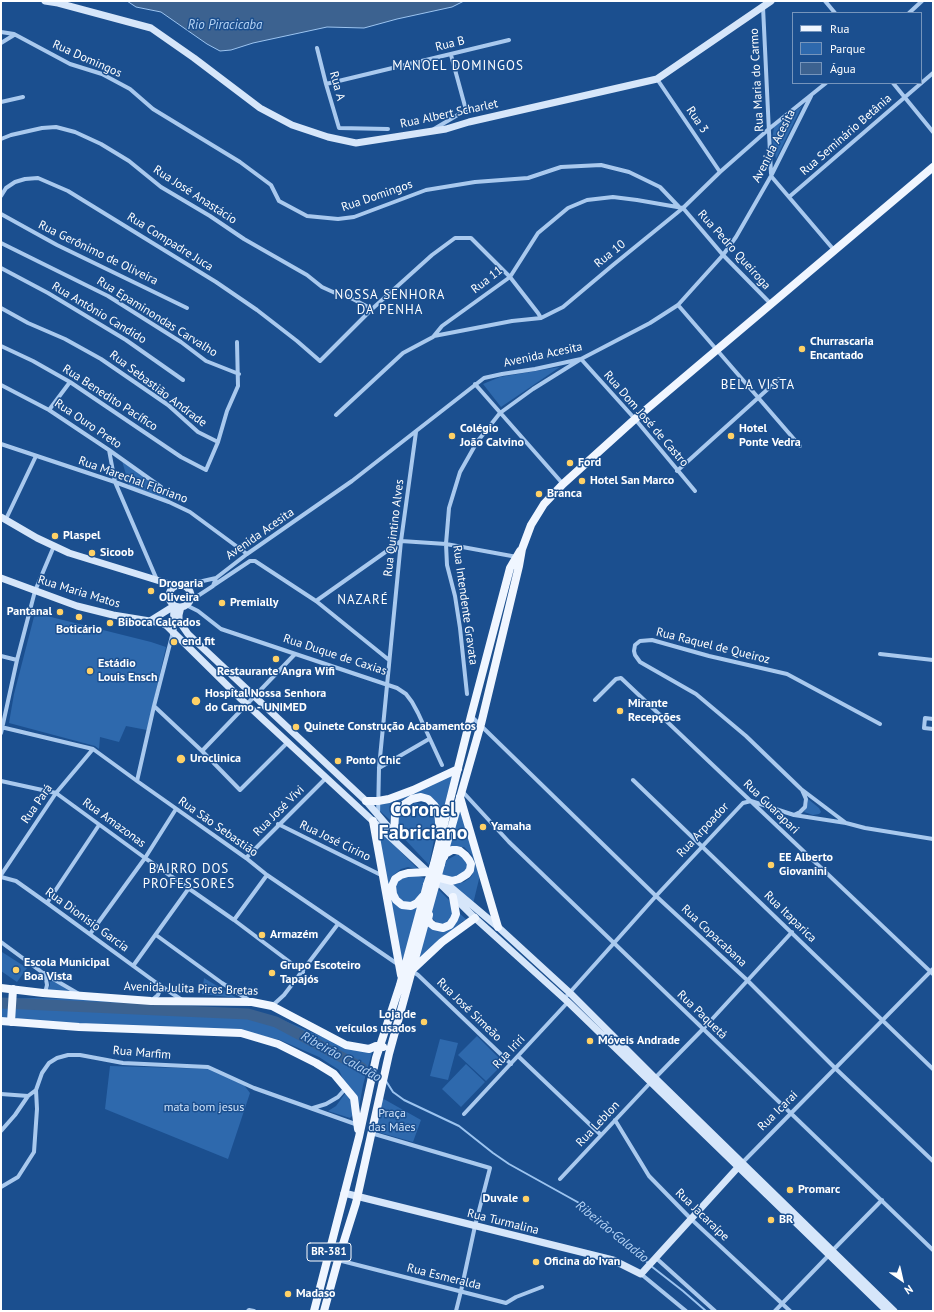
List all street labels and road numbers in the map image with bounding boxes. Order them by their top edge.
street label: Rua Maria do Carmo [747,28,767,132]
street label: Rua B [434,33,466,55]
street label: Rua Domingos [50,37,124,81]
street label: Rua A [326,70,348,102]
street label: Rua Seminário Betânia [797,91,895,179]
street label: Rua Albert Scharlet [399,97,499,131]
street label: Rua 3 [683,104,711,136]
street label: Avenida Acesita [749,107,799,185]
street label: Rua José Anastácio [151,163,239,227]
street label: Rua Domingos [339,177,415,215]
street label: Rua Pedro Queiroga [694,207,774,293]
street label: Rua Compadre Juca [124,210,216,274]
street label: Rua Gerônimo de Oliveira [36,218,160,288]
street label: Rua 10 [592,237,628,271]
street label: Rua 11 [468,263,506,297]
street label: Rua Epaminondas Carvalho [94,274,220,360]
street label: Rua Antônio Candido [49,279,149,347]
street label: Avenida Acesita [502,340,584,370]
street label: Rua Sebastião Andrade [107,348,209,430]
street label: Rua Benedito Pacífico [60,362,160,434]
street label: Rua Dom José de Castro [601,368,691,470]
street label: Rua Ouro Preto [52,396,124,452]
street label: Rua Marechal Floriano [76,454,190,506]
street label: Rua Quintino Alves [381,479,407,577]
street label: Avenida Acesita [223,505,297,563]
street label: Rua Intendente Gravata [449,544,481,666]
street label: Rua Maria Matos [36,573,122,611]
street label: Rua Raquel de Queiroz [655,625,771,667]
street label: Rua Duque de Caxias [281,631,389,679]
street label: Rua Guarapari [740,777,802,837]
street label: Rua Pará [18,781,56,827]
street label: Rua José Vivi [251,783,307,839]
street label: Rua São Sebastião [175,794,261,860]
street label: Rua Amazonas [80,795,148,851]
street label: Rua Arpoador [674,800,732,860]
street label: Rua José Cirino [297,818,373,864]
street label: Rua Dionisio Garcia [42,885,132,955]
street label: Rua Itaparica [761,888,819,946]
street label: Rua Copacabana [678,902,750,970]
street label: Rua José Simeão [434,975,504,1045]
street label: Avenida Julita Pires Bretas [124,979,258,999]
street label: Rua Paquetá [674,988,730,1042]
street label: Rua Iriri [490,1032,528,1072]
street label: Rua Marfim [112,1043,172,1063]
street label: Rua Icarai [755,1088,801,1134]
street label: Rua Leblon [573,1098,623,1150]
street label: Rua Jacaraípe [672,1186,732,1244]
street label: Rua Turmalina [466,1206,540,1238]
road number: BR-381 [307,1243,351,1261]
street label: Rua Esmeralda [405,1261,483,1293]

